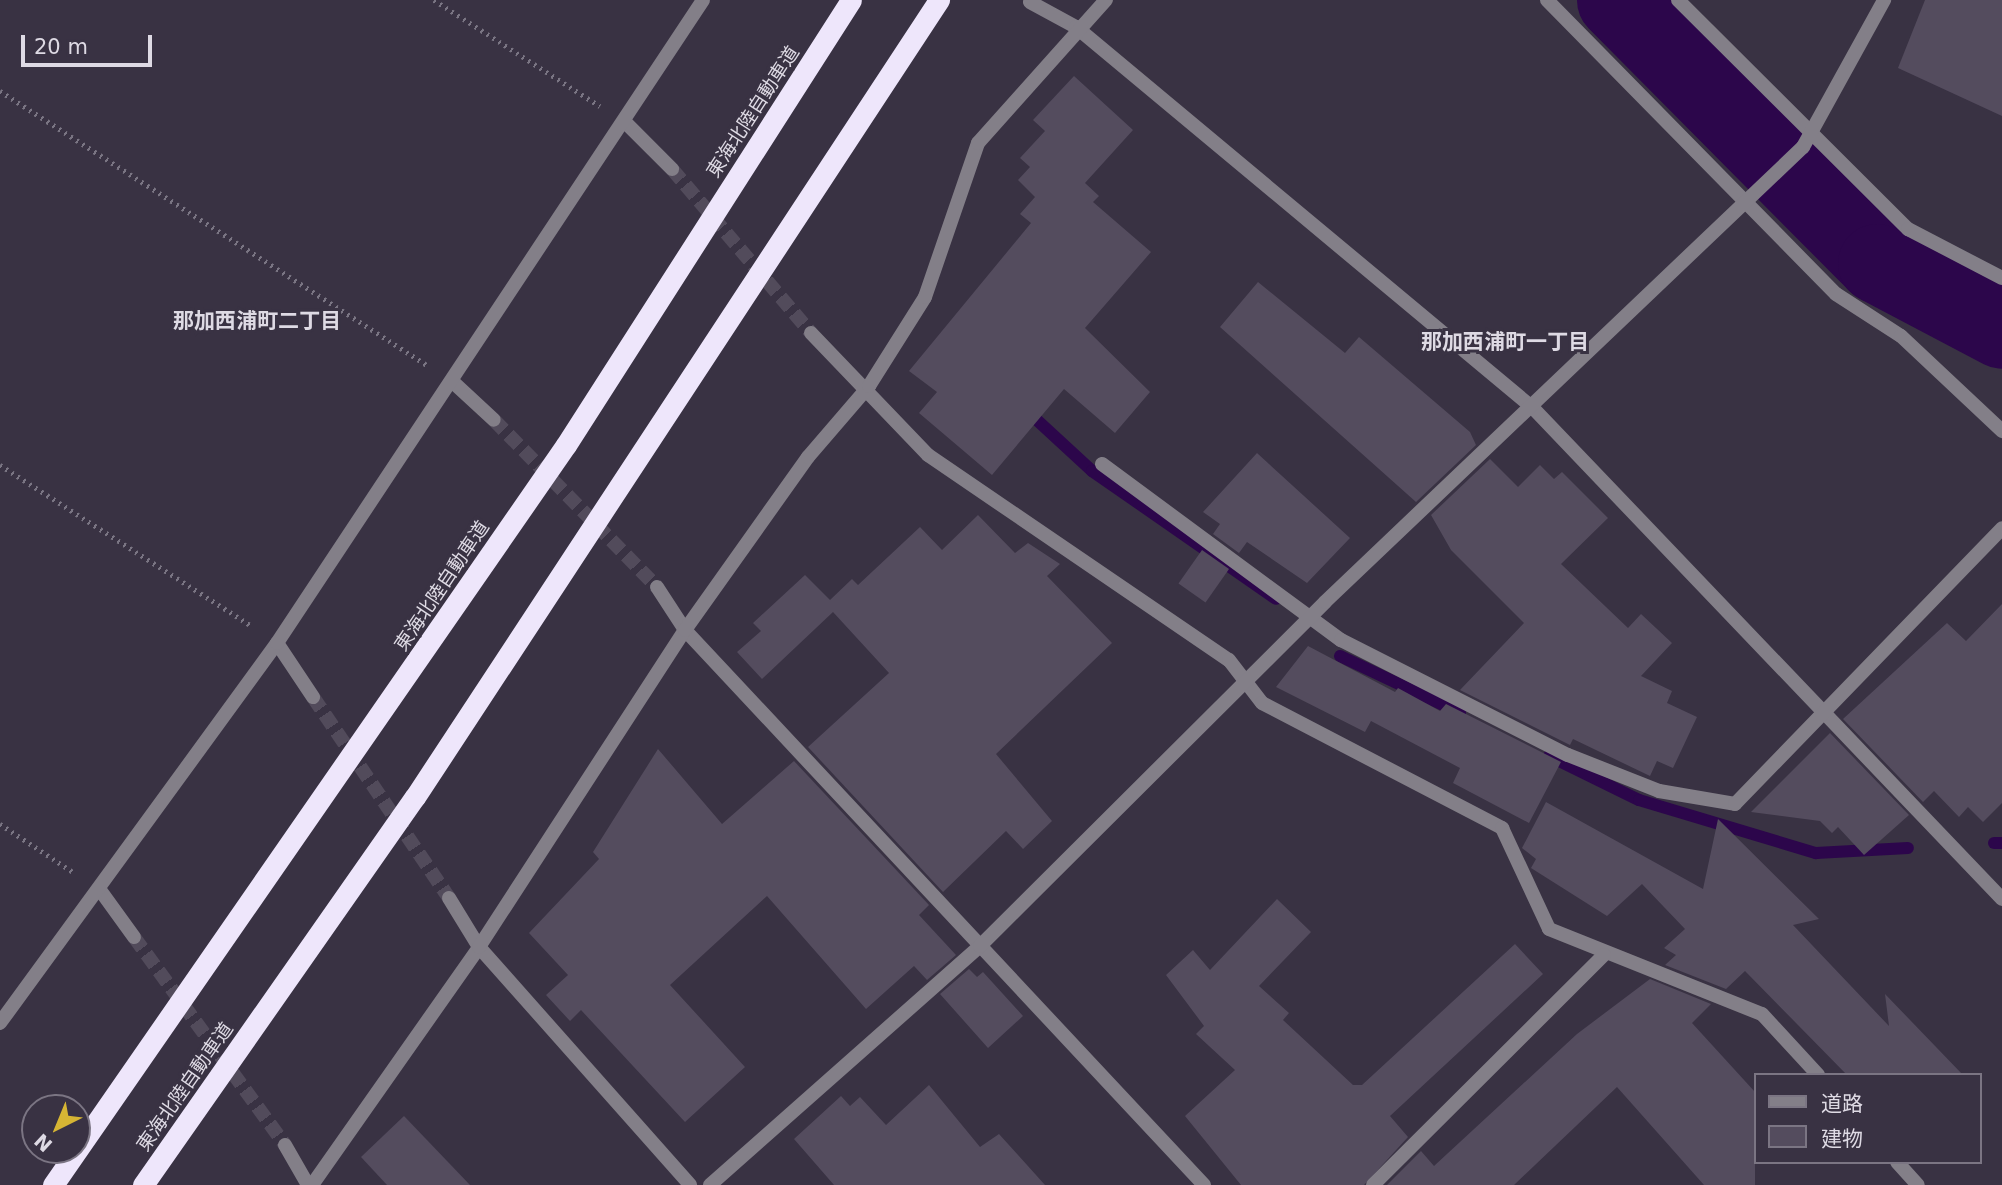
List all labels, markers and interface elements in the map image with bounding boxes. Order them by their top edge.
scale bar [24,21,156,65]
text: 20 m [34,35,88,59]
street label: 東海北陸自動車道 [702,42,804,182]
district label: 那加西浦町二丁目 [173,308,341,334]
district label: 那加西浦町一丁目 [1421,329,1589,355]
street label: 東海北陸自動車道 [390,517,494,655]
street label: 東海北陸自動車道 [132,1018,238,1156]
legend [1754,1073,1981,1164]
text: 道路 [1821,1092,1863,1116]
north arrow [21,1094,91,1164]
text: 建物 [1821,1127,1863,1151]
text: N [30,1129,56,1156]

